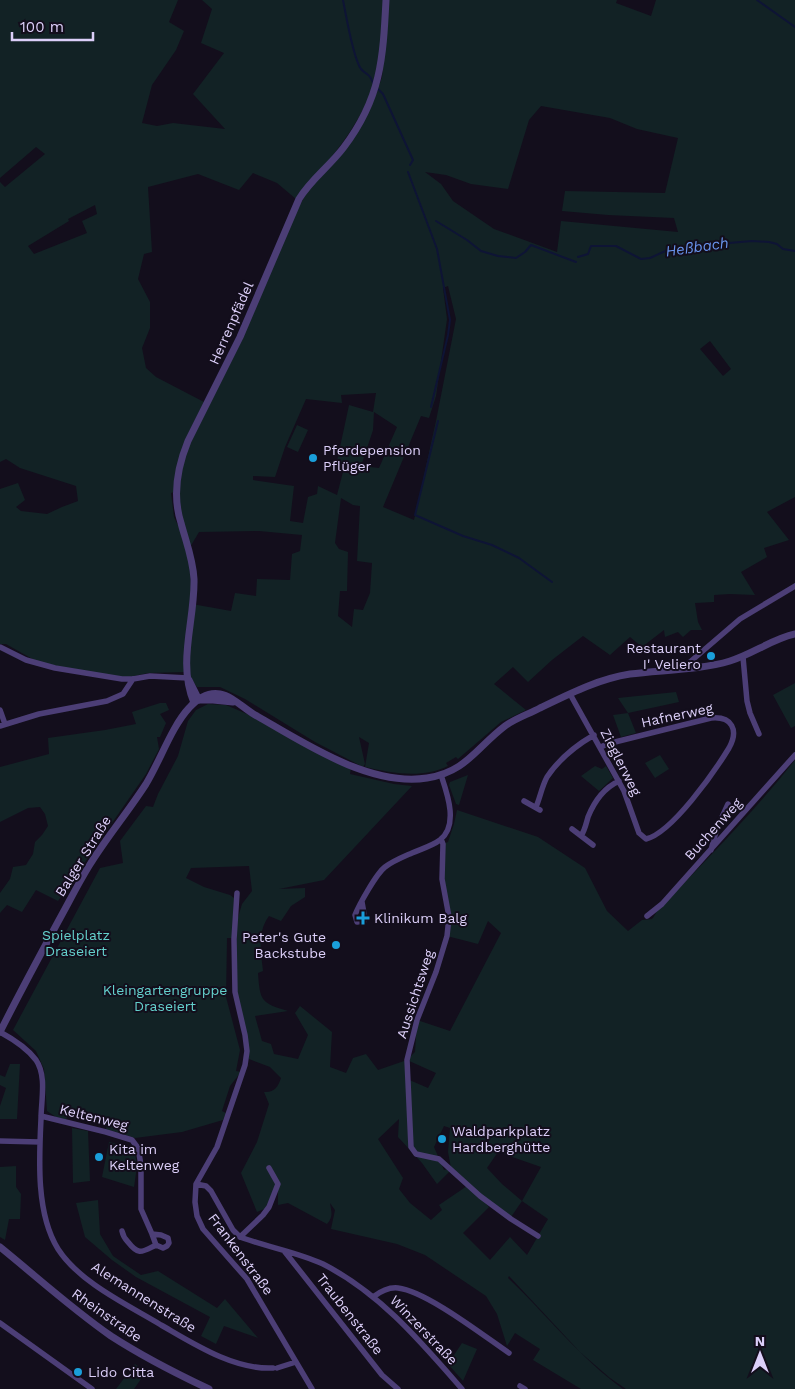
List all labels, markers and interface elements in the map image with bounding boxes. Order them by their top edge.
scale bar [12,10,94,42]
text: 100 m [20,18,64,36]
water label: Heßbach [664,234,730,260]
street label: Herrenpfädel [206,278,257,367]
place label: Pferdepension Pflüger [323,442,421,474]
marker: Pferdepension Pflüger [307,452,319,464]
place label: Restaurant I' Veliero [626,640,701,672]
marker: Restaurant I' Veliero [705,650,717,662]
street label: Hafnerweg [640,699,715,730]
street label: Zieglerweg [597,726,645,799]
street label: Buchenweg [681,794,745,863]
street label: Balger Straße [52,813,114,899]
place label: Klinikum Balg [374,910,468,926]
marker: Klinikum Balg [356,911,370,925]
park label: Spielplatz Draseiert [42,927,110,959]
place label: Peter's Gute Backstube [242,929,326,961]
marker: Peter's Gute Backstube [330,939,342,951]
street label: Aussichtsweg [393,947,437,1040]
park label: Kleingartengruppe Draseiert [103,982,227,1014]
street label: Keltenweg [58,1101,131,1133]
place label: Waldparkplatz Hardberghütte [452,1123,550,1155]
marker: Waldparkplatz Hardberghütte [436,1133,448,1145]
place label: Kita im Keltenweg [109,1141,180,1173]
marker: Kita im Keltenweg [93,1151,105,1163]
street label: Frankenstraße [205,1210,277,1298]
street label: Alemannenstraße [89,1258,199,1336]
street label: Traubenstraße [313,1270,387,1358]
street label: Rheinstraße [69,1285,145,1345]
street label: Winzerstraße [387,1292,461,1368]
north arrow [735,1329,785,1379]
text: N [755,1333,765,1349]
place label: Lido Citta [88,1364,154,1380]
marker: Lido Citta [72,1366,84,1378]

